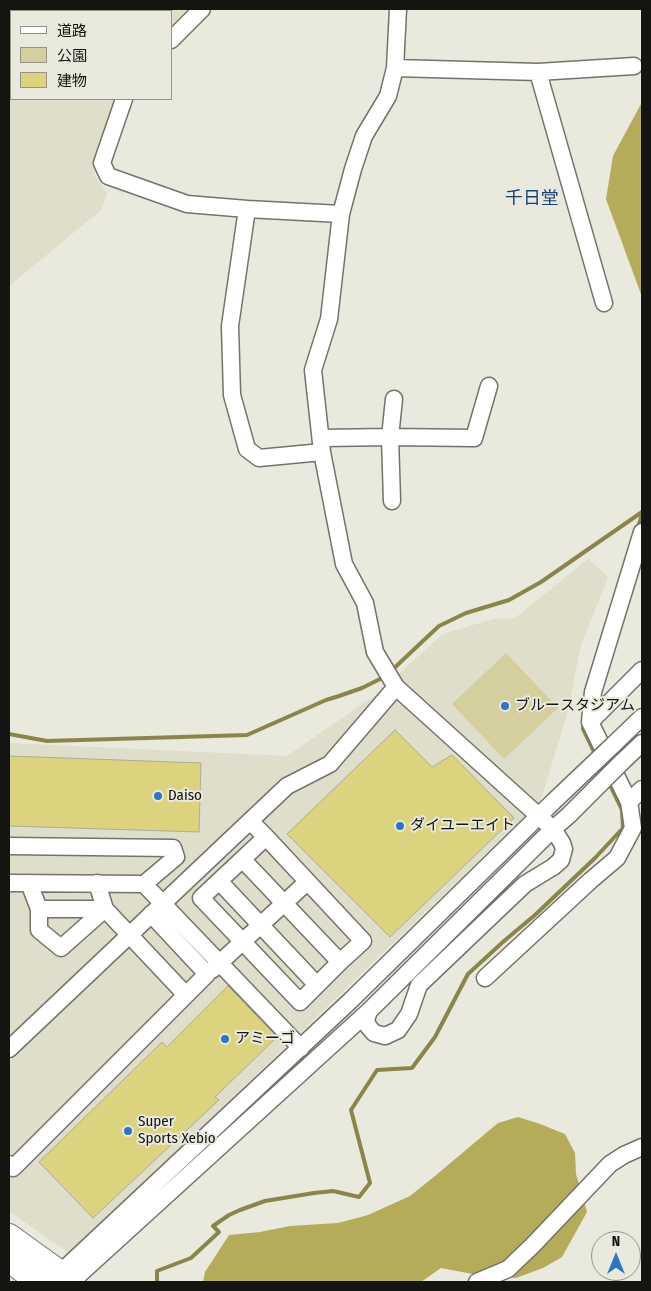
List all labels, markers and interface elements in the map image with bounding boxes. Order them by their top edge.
legend [10,10,172,100]
text: 道路 [57,22,87,40]
text: 公園 [57,47,87,65]
text: 建物 [57,72,87,90]
district label: 千日堂 [505,188,559,210]
place label: ブルースタジアム [515,697,635,715]
marker: ブルースタジアム [499,700,511,712]
place label: Daiso [168,787,202,805]
marker: Daiso [152,790,164,802]
place label: ダイユーエイト [410,817,515,835]
marker: ダイユーエイト [394,820,406,832]
place label: アミーゴ [235,1030,295,1048]
marker: アミーゴ [219,1033,231,1045]
place label: Super Sports Xebio [138,1113,216,1148]
marker: Super Sports Xebio [122,1125,134,1137]
north arrow [591,1231,641,1281]
text: N [612,1233,620,1250]

